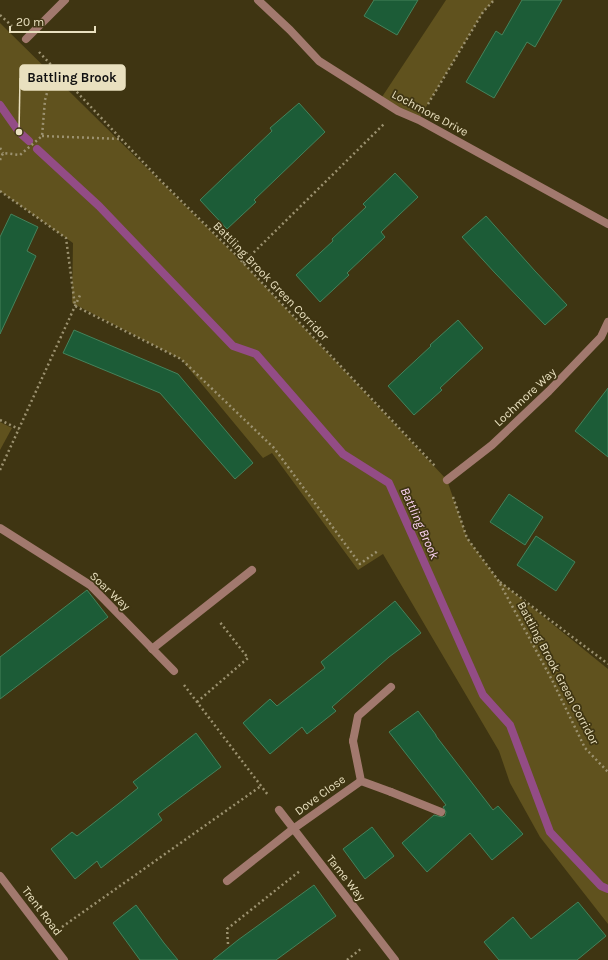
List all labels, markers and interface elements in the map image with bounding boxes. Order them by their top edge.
scale bar [10,8,95,34]
text: 20 m [16,15,44,29]
callout: Battling Brook [20,65,125,90]
text: Battling Brook [27,70,117,85]
street label: Lochmore Drive [389,87,471,139]
street label: Battling Brook Green Corridor [210,219,332,344]
street label: Lochmore Way [491,365,559,429]
water label: Battling Brook [397,485,443,562]
street label: Soar Way [87,569,133,613]
street label: Battling Brook Green Corridor [514,599,602,748]
street label: Dove Close [292,772,348,818]
street label: Tame Way [324,852,368,904]
street label: Trent Road [19,884,65,938]

